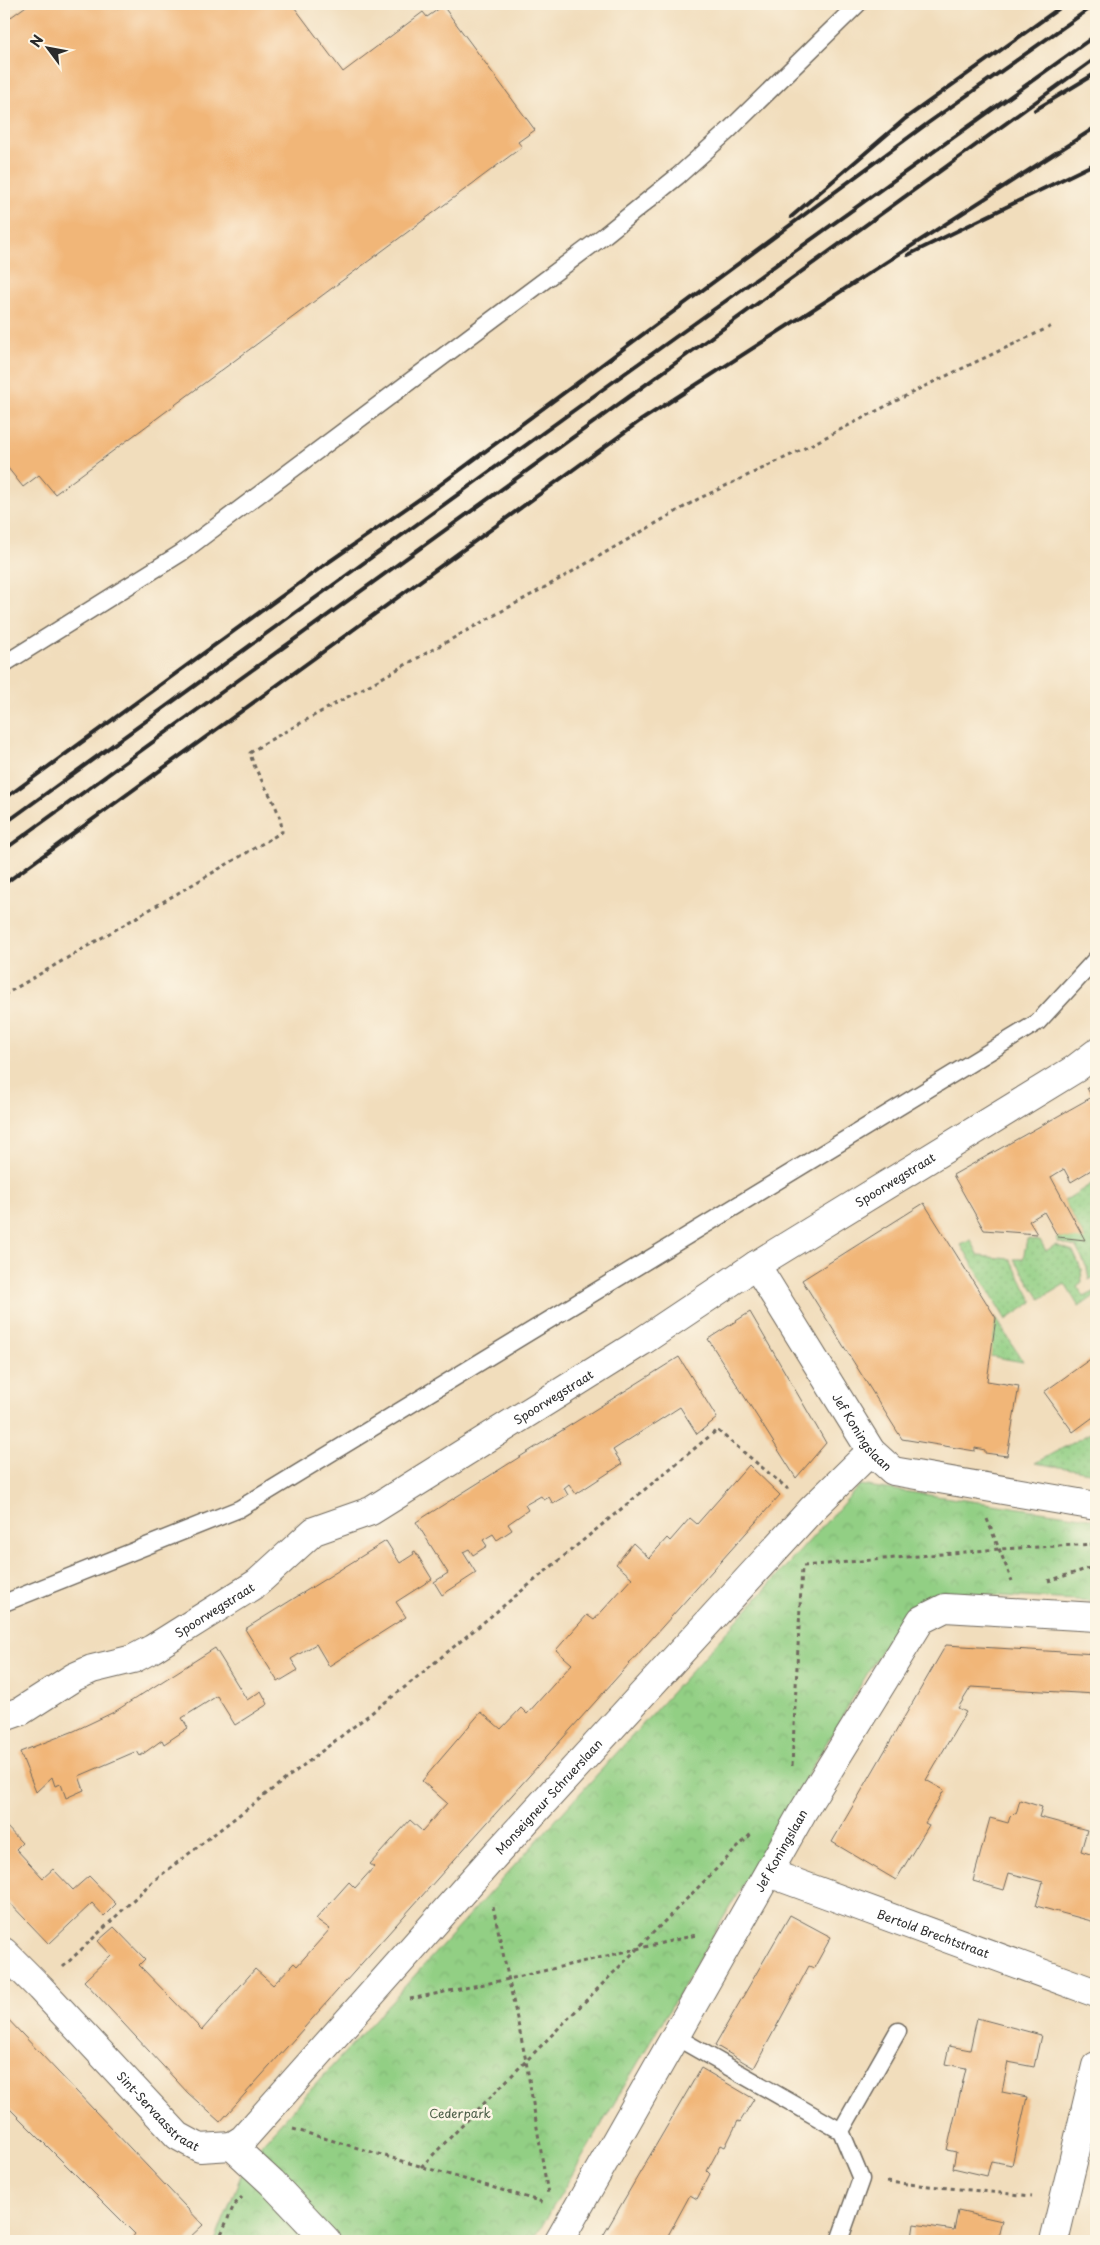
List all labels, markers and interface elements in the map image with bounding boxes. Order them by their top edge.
north arrow [22,22,72,72]
text: N [25,31,48,51]
street label: Spoorwegstraat [851,1148,939,1211]
street label: Spoorwegstraat [510,1365,597,1429]
street label: Jef Koningslaan [828,1389,896,1475]
street label: Spoorwegstraat [171,1578,258,1642]
street label: Monseigneur Schruerslaan [491,1735,606,1858]
street label: Jef Koningslaan [750,1806,811,1895]
street label: Bertold Brechtstraat [875,1904,992,1962]
street label: Sint-Servaasstraat [113,2067,203,2155]
park label: Cederpark [429,2104,491,2122]

